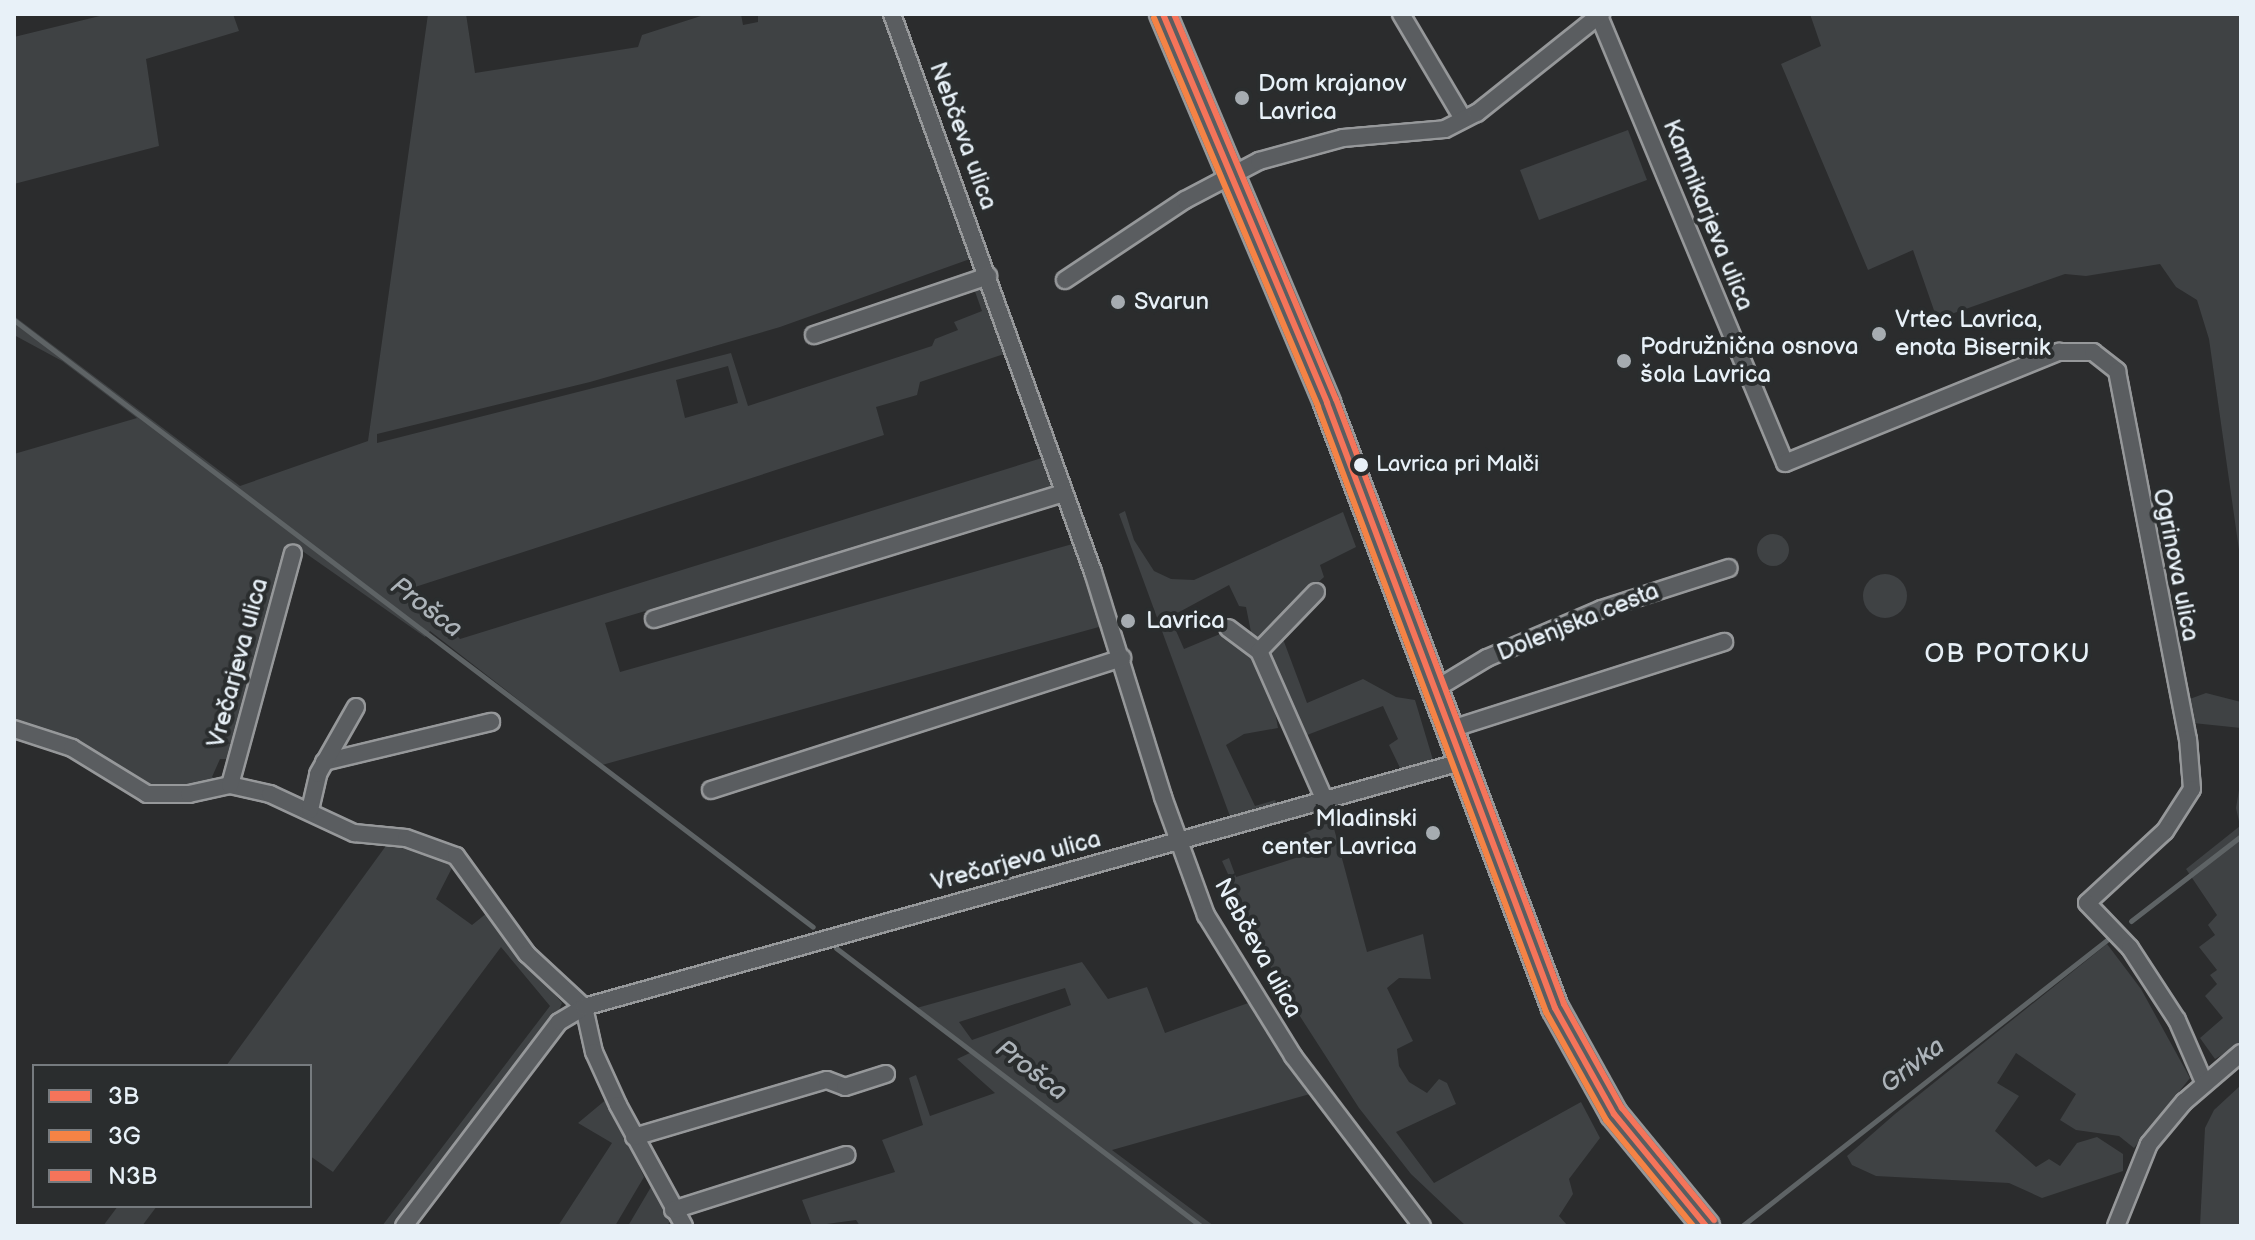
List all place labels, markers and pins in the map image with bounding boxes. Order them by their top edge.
place label: Dom krajanov Lavrica [1258,70,1406,126]
marker: Dom krajanov Lavrica [1233,89,1251,107]
place label: Svarun [1134,288,1209,316]
marker: Svarun [1109,293,1127,311]
place label: Vrtec Lavrica, enota Bisernik [1895,306,2051,362]
marker: Vrtec Lavrica, enota Bisernik [1870,325,1888,343]
place label: Podružnična osnova šola Lavrica [1640,333,1859,389]
marker: Podružnična osnova šola Lavrica [1615,352,1633,370]
place label: Lavrica pri Malči [1376,452,1539,478]
marker: Lavrica pri Malči [1353,457,1369,473]
place label: Lavrica [1146,607,1225,635]
marker: Lavrica [1117,610,1139,632]
place label: Mladinski center Lavrica [1262,805,1417,861]
marker: Mladinski center Lavrica [1424,824,1442,842]

